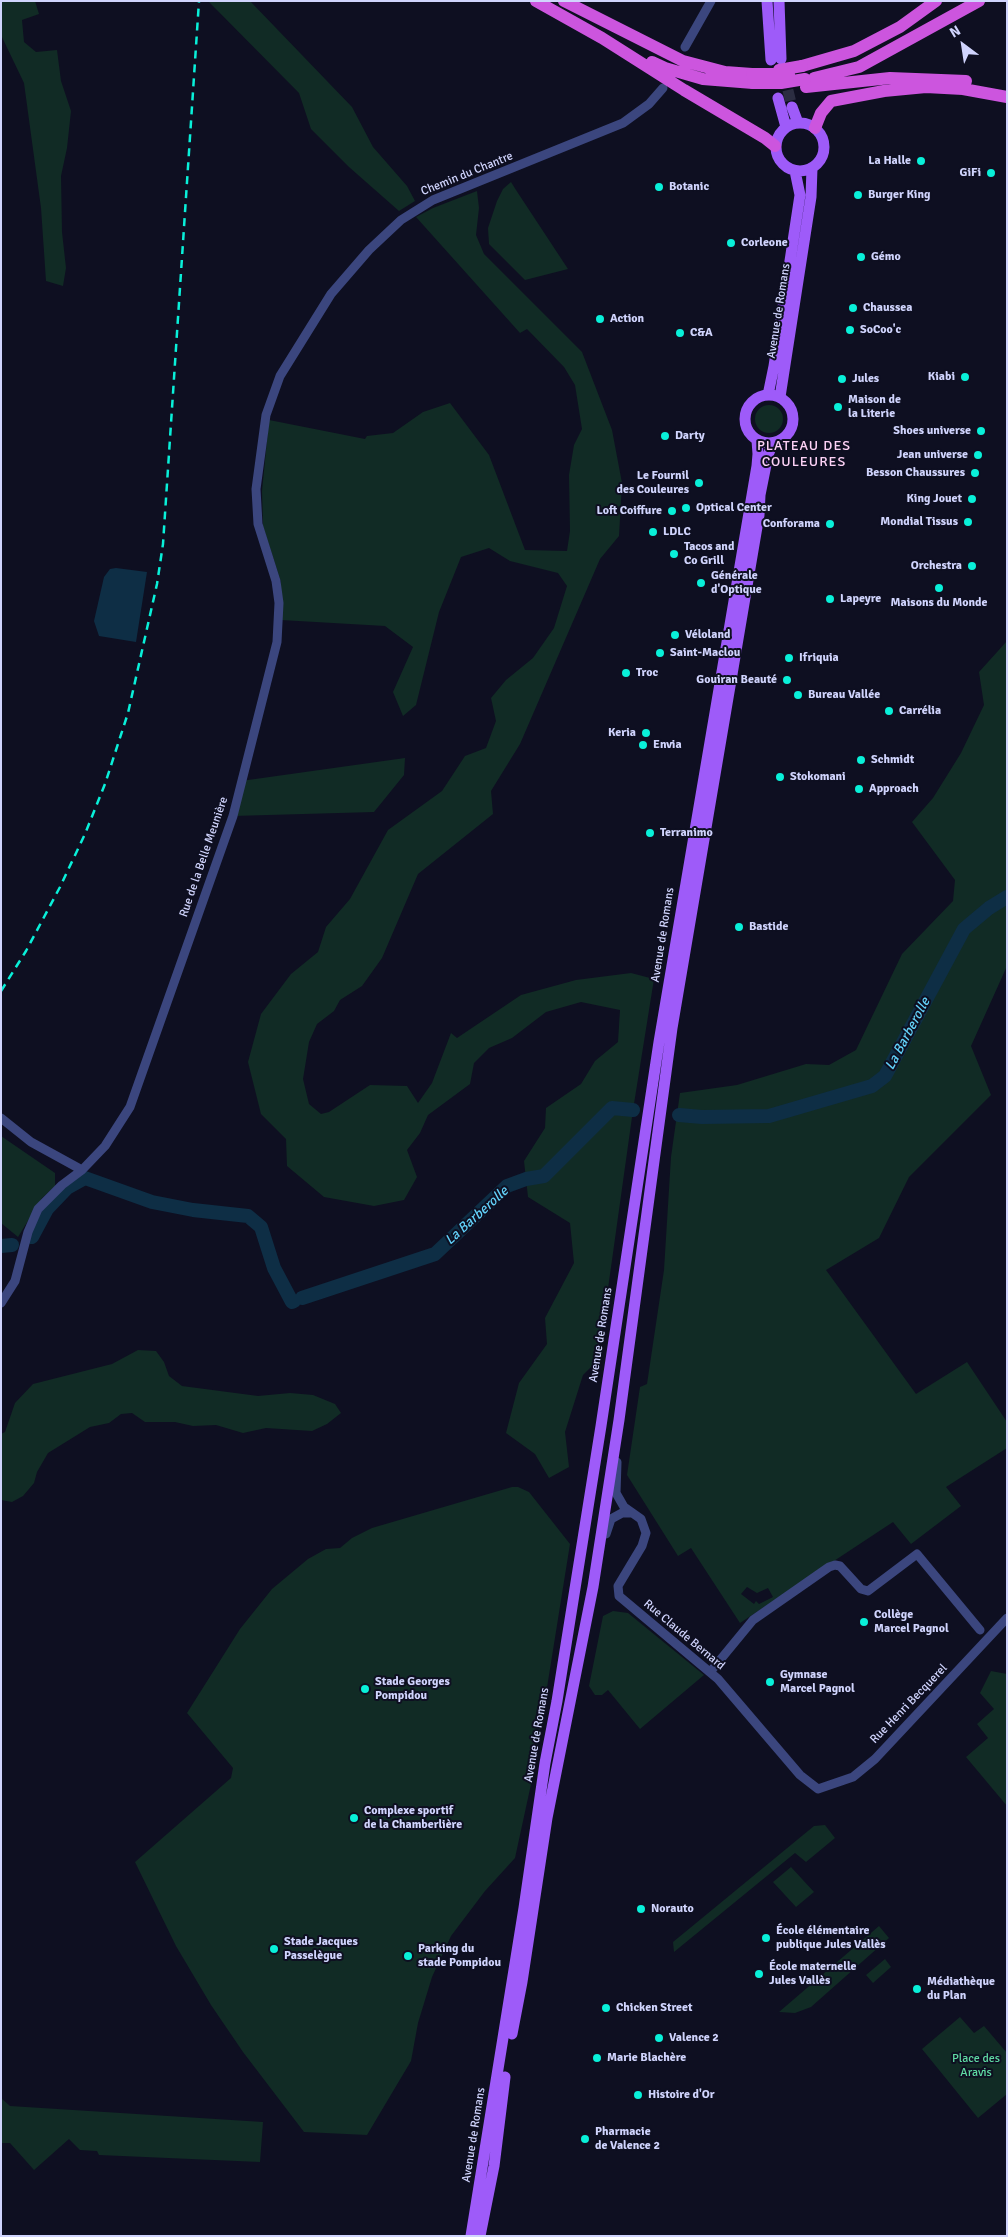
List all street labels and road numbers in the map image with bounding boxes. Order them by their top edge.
street label: Chemin du Chantre [419,149,515,199]
street label: Avenue de Romans [764,263,794,359]
street label: Rue de la Belle Meunière [177,795,231,919]
street label: Avenue de Romans [648,887,678,983]
street label: Avenue de Romans [586,1287,616,1383]
street label: Rue Claude Bernard [640,1597,728,1673]
street label: Rue Henri Becquerel [867,1661,951,1747]
street label: Avenue de Romans [522,1687,552,1783]
street label: Avenue de Romans [459,2087,489,2183]

